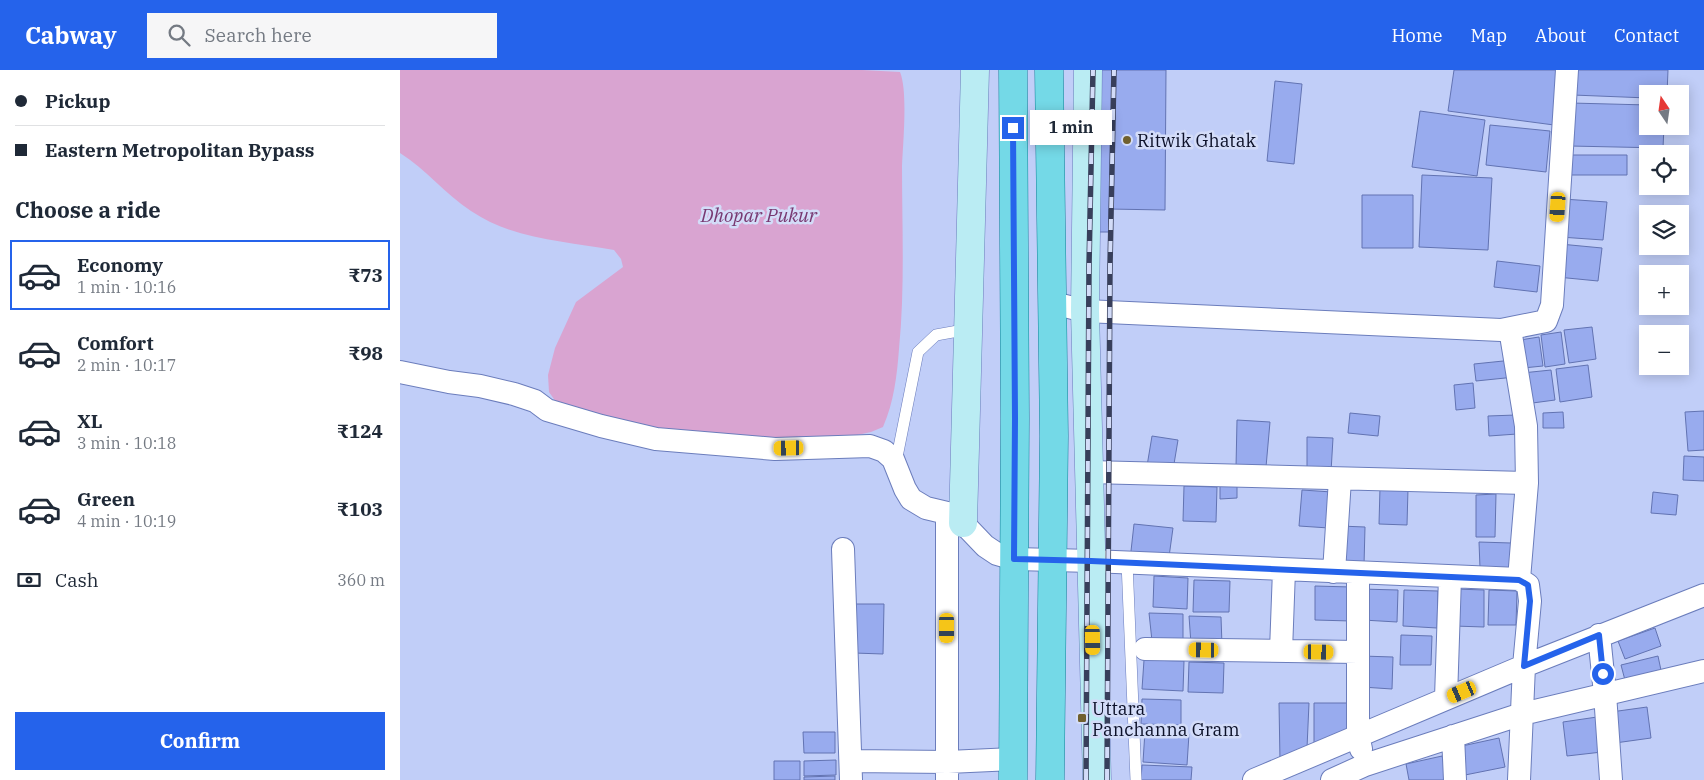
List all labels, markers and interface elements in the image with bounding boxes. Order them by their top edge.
search box [147,13,497,58]
text: Cabway [25,19,117,51]
icon: search [165,21,193,49]
text: Search here [205,23,312,47]
text: Home [1391,24,1443,47]
text: Map [1471,24,1507,47]
text: About [1535,24,1586,47]
text: Contact [1614,24,1679,47]
north arrow [1639,85,1689,135]
map controls [1639,85,1689,375]
text: Pickup [45,89,110,113]
callout: 1 min [1030,110,1113,146]
route end [1002,117,1024,139]
text: 1 min [1049,117,1093,137]
place label: Ritwik Ghatak [1137,129,1257,152]
marker: Ritwik Ghatak [1121,134,1133,146]
text: Eastern Metropolitan Bypass [45,138,314,162]
button: locate [1639,145,1689,195]
car [1549,192,1566,222]
text: Choose a ride [15,195,161,224]
water label: Dhopar Pukur [700,203,818,227]
button: layers [1639,205,1689,255]
icon: car [17,253,62,298]
text: Economy [77,253,163,277]
text: ₹73 [348,263,383,287]
button: + [1639,265,1689,315]
text: 1 min · 10:16 [77,277,176,297]
button: − [1639,325,1689,375]
icon: car [17,331,62,376]
text: Comfort [77,331,154,355]
text: ₹98 [348,341,383,365]
text: 2 min · 10:17 [77,355,176,375]
icon: car [17,409,62,454]
text: XL [77,409,103,433]
text: ₹124 [337,419,383,443]
text: 3 min · 10:18 [77,433,176,453]
car [773,440,804,456]
icon: car [17,487,62,532]
text: Green [77,487,135,511]
text: ₹103 [337,497,383,521]
text: 4 min · 10:19 [77,511,176,531]
icon: cash [15,566,43,594]
text: Cash [55,568,99,592]
text: 360 m [337,570,385,590]
car [939,613,954,643]
car [1085,625,1100,655]
car [1188,642,1219,658]
car [1303,644,1334,660]
route start [1592,663,1614,685]
car [1445,679,1478,705]
place label: Uttara Panchanna Gram [1092,697,1240,741]
button: Confirm [15,712,385,770]
marker: Uttara Panchanna Gram [1076,712,1088,724]

